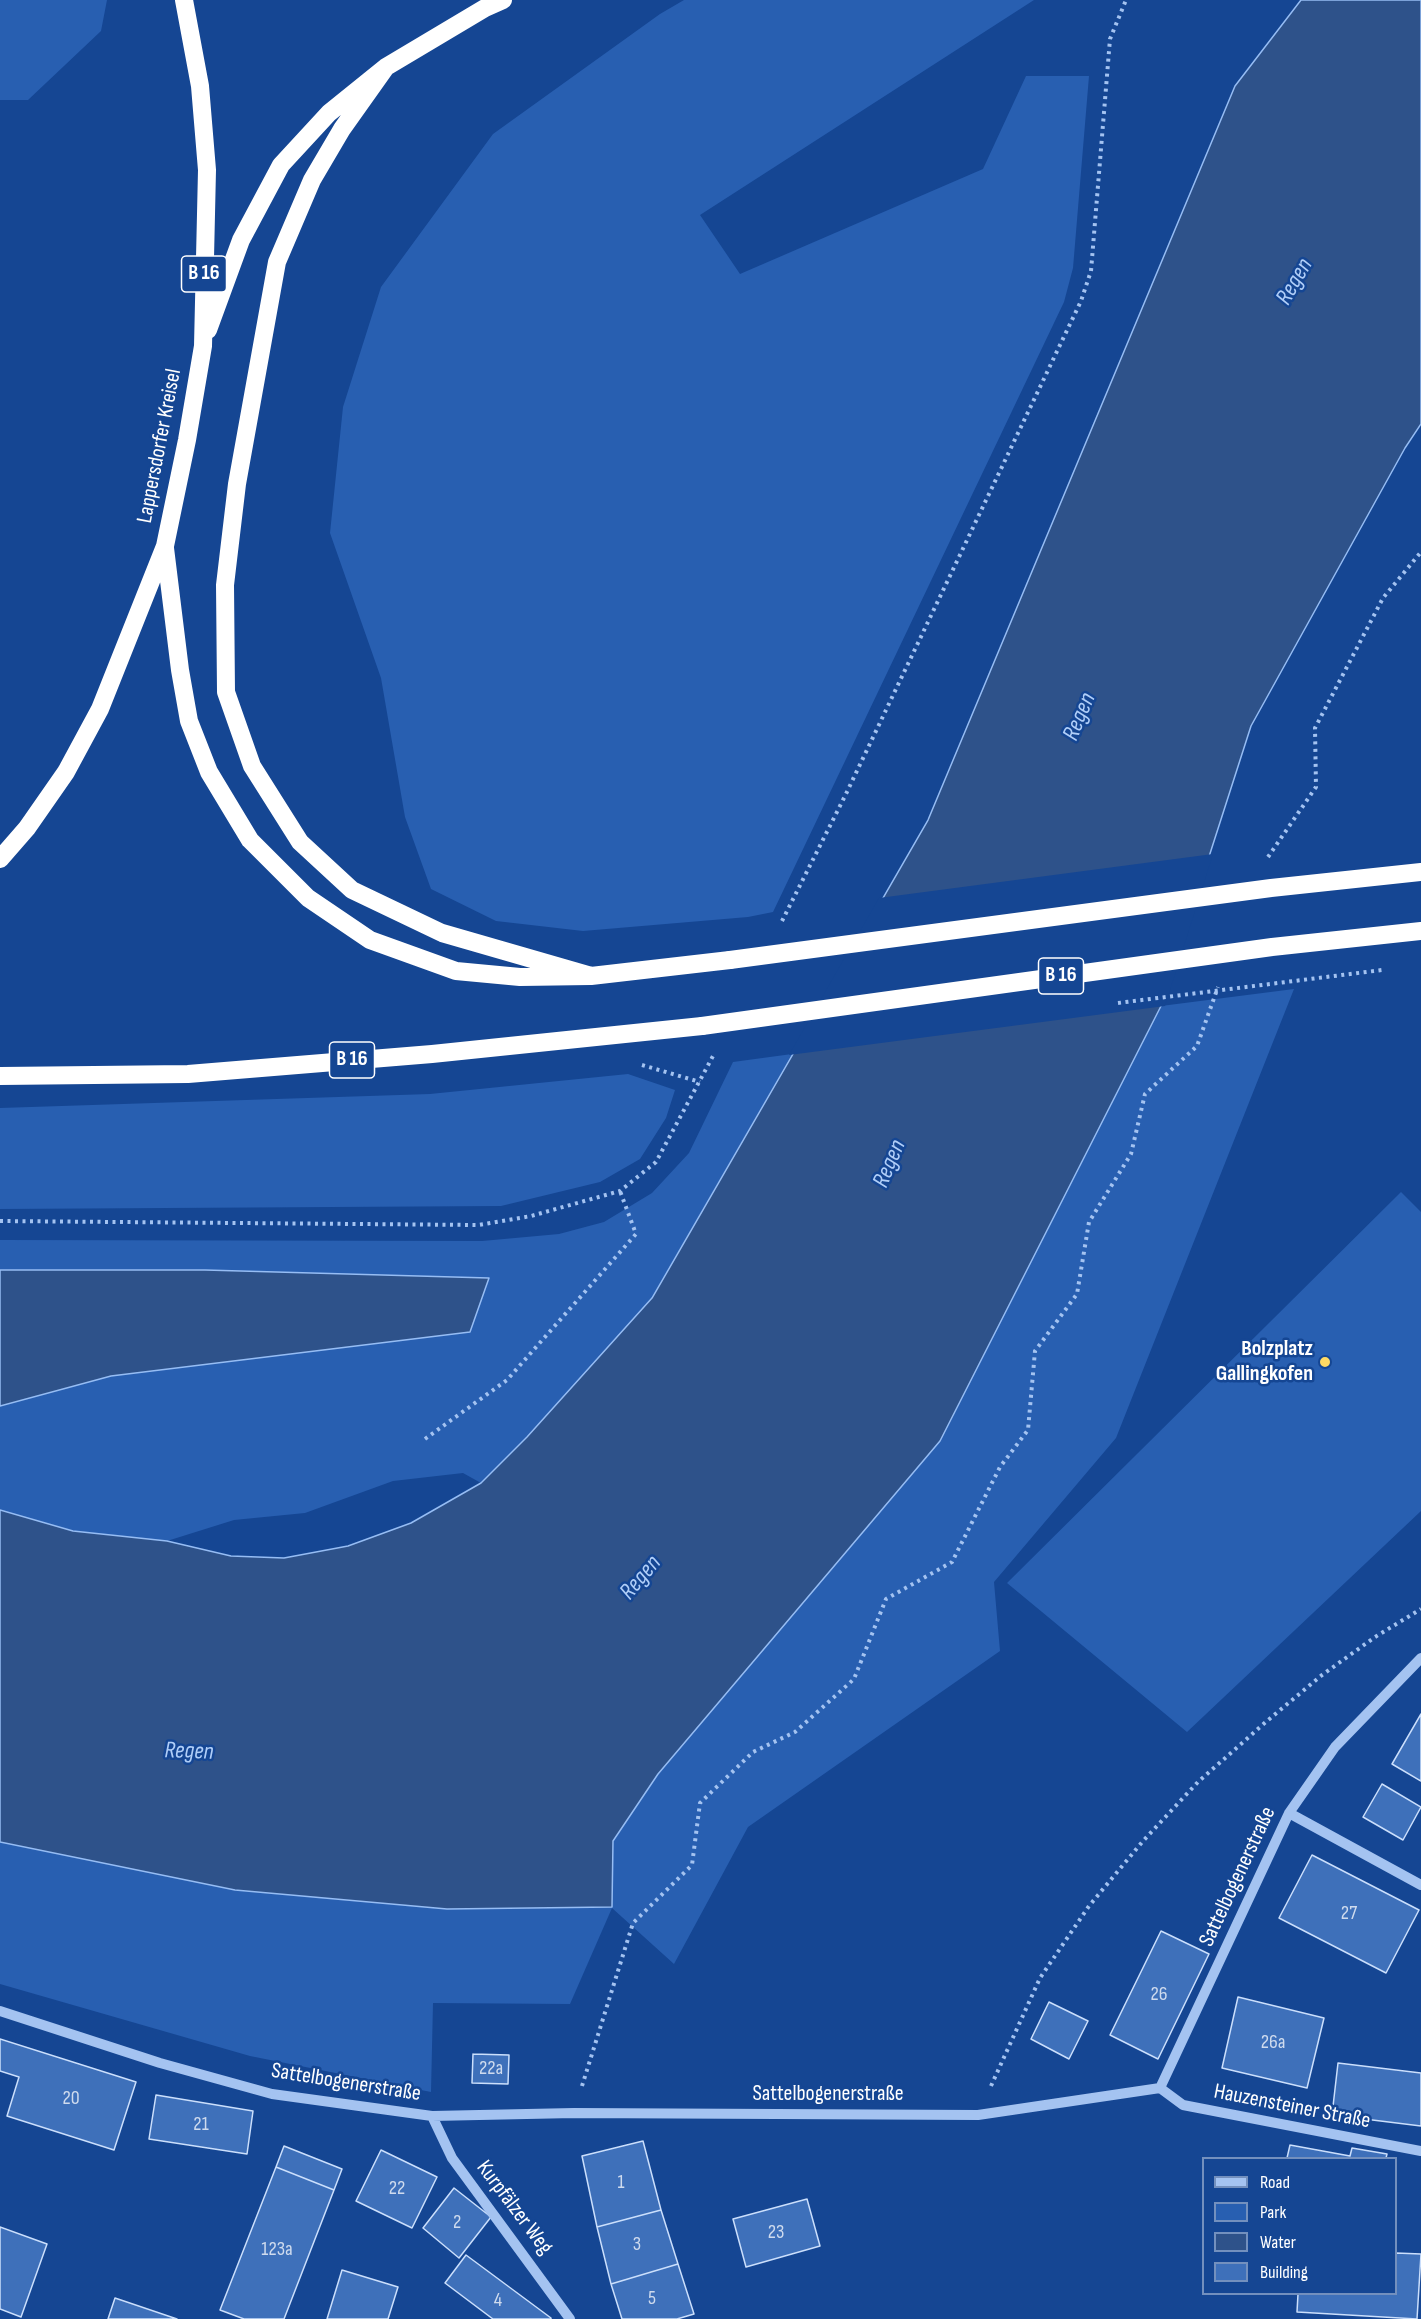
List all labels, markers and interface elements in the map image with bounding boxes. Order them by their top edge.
water label: Regen [1270,254,1320,310]
road number: B 16 [182,256,226,292]
street label: Lappersdorfer Kreisel [132,367,188,525]
water label: Regen [1057,689,1103,745]
road number: B 16 [1038,958,1084,994]
road number: B 16 [330,1042,374,1078]
water label: Regen [867,1136,913,1192]
place label: Bolzplatz Gallingkofen [1216,1336,1313,1388]
marker: Bolzplatz Gallingkofen [1318,1355,1332,1369]
water label: Regen [614,1550,668,1606]
water label: Regen [164,1737,214,1767]
street label: Sattelbogenerstraße [1194,1803,1282,1951]
house number: 27 [1341,1902,1357,1926]
house number: 26 [1151,1983,1167,2007]
house number: 26a [1261,2031,1285,2055]
house number: 22a [479,2057,503,2081]
street label: Sattelbogenerstraße [269,2058,423,2108]
street label: Hauzensteiner Straße [1212,2079,1372,2135]
street label: Sattelbogenerstraße [752,2081,904,2107]
house number: 20 [62,2087,80,2111]
house number: 21 [193,2113,209,2137]
street label: Kurpfälzer Weg [470,2156,558,2260]
legend [1202,2157,1397,2295]
house number: 1 [618,2171,624,2195]
text: Road [1260,2172,1290,2193]
house number: 22 [389,2177,405,2201]
text: Park [1260,2202,1286,2223]
house number: 2 [453,2211,461,2235]
house number: 23 [768,2221,784,2245]
text: Water [1260,2232,1296,2253]
house number: 3 [633,2233,641,2257]
house number: 123a [261,2238,293,2262]
text: Building [1260,2262,1308,2283]
house number: 5 [648,2287,656,2311]
house number: 4 [494,2289,502,2313]

